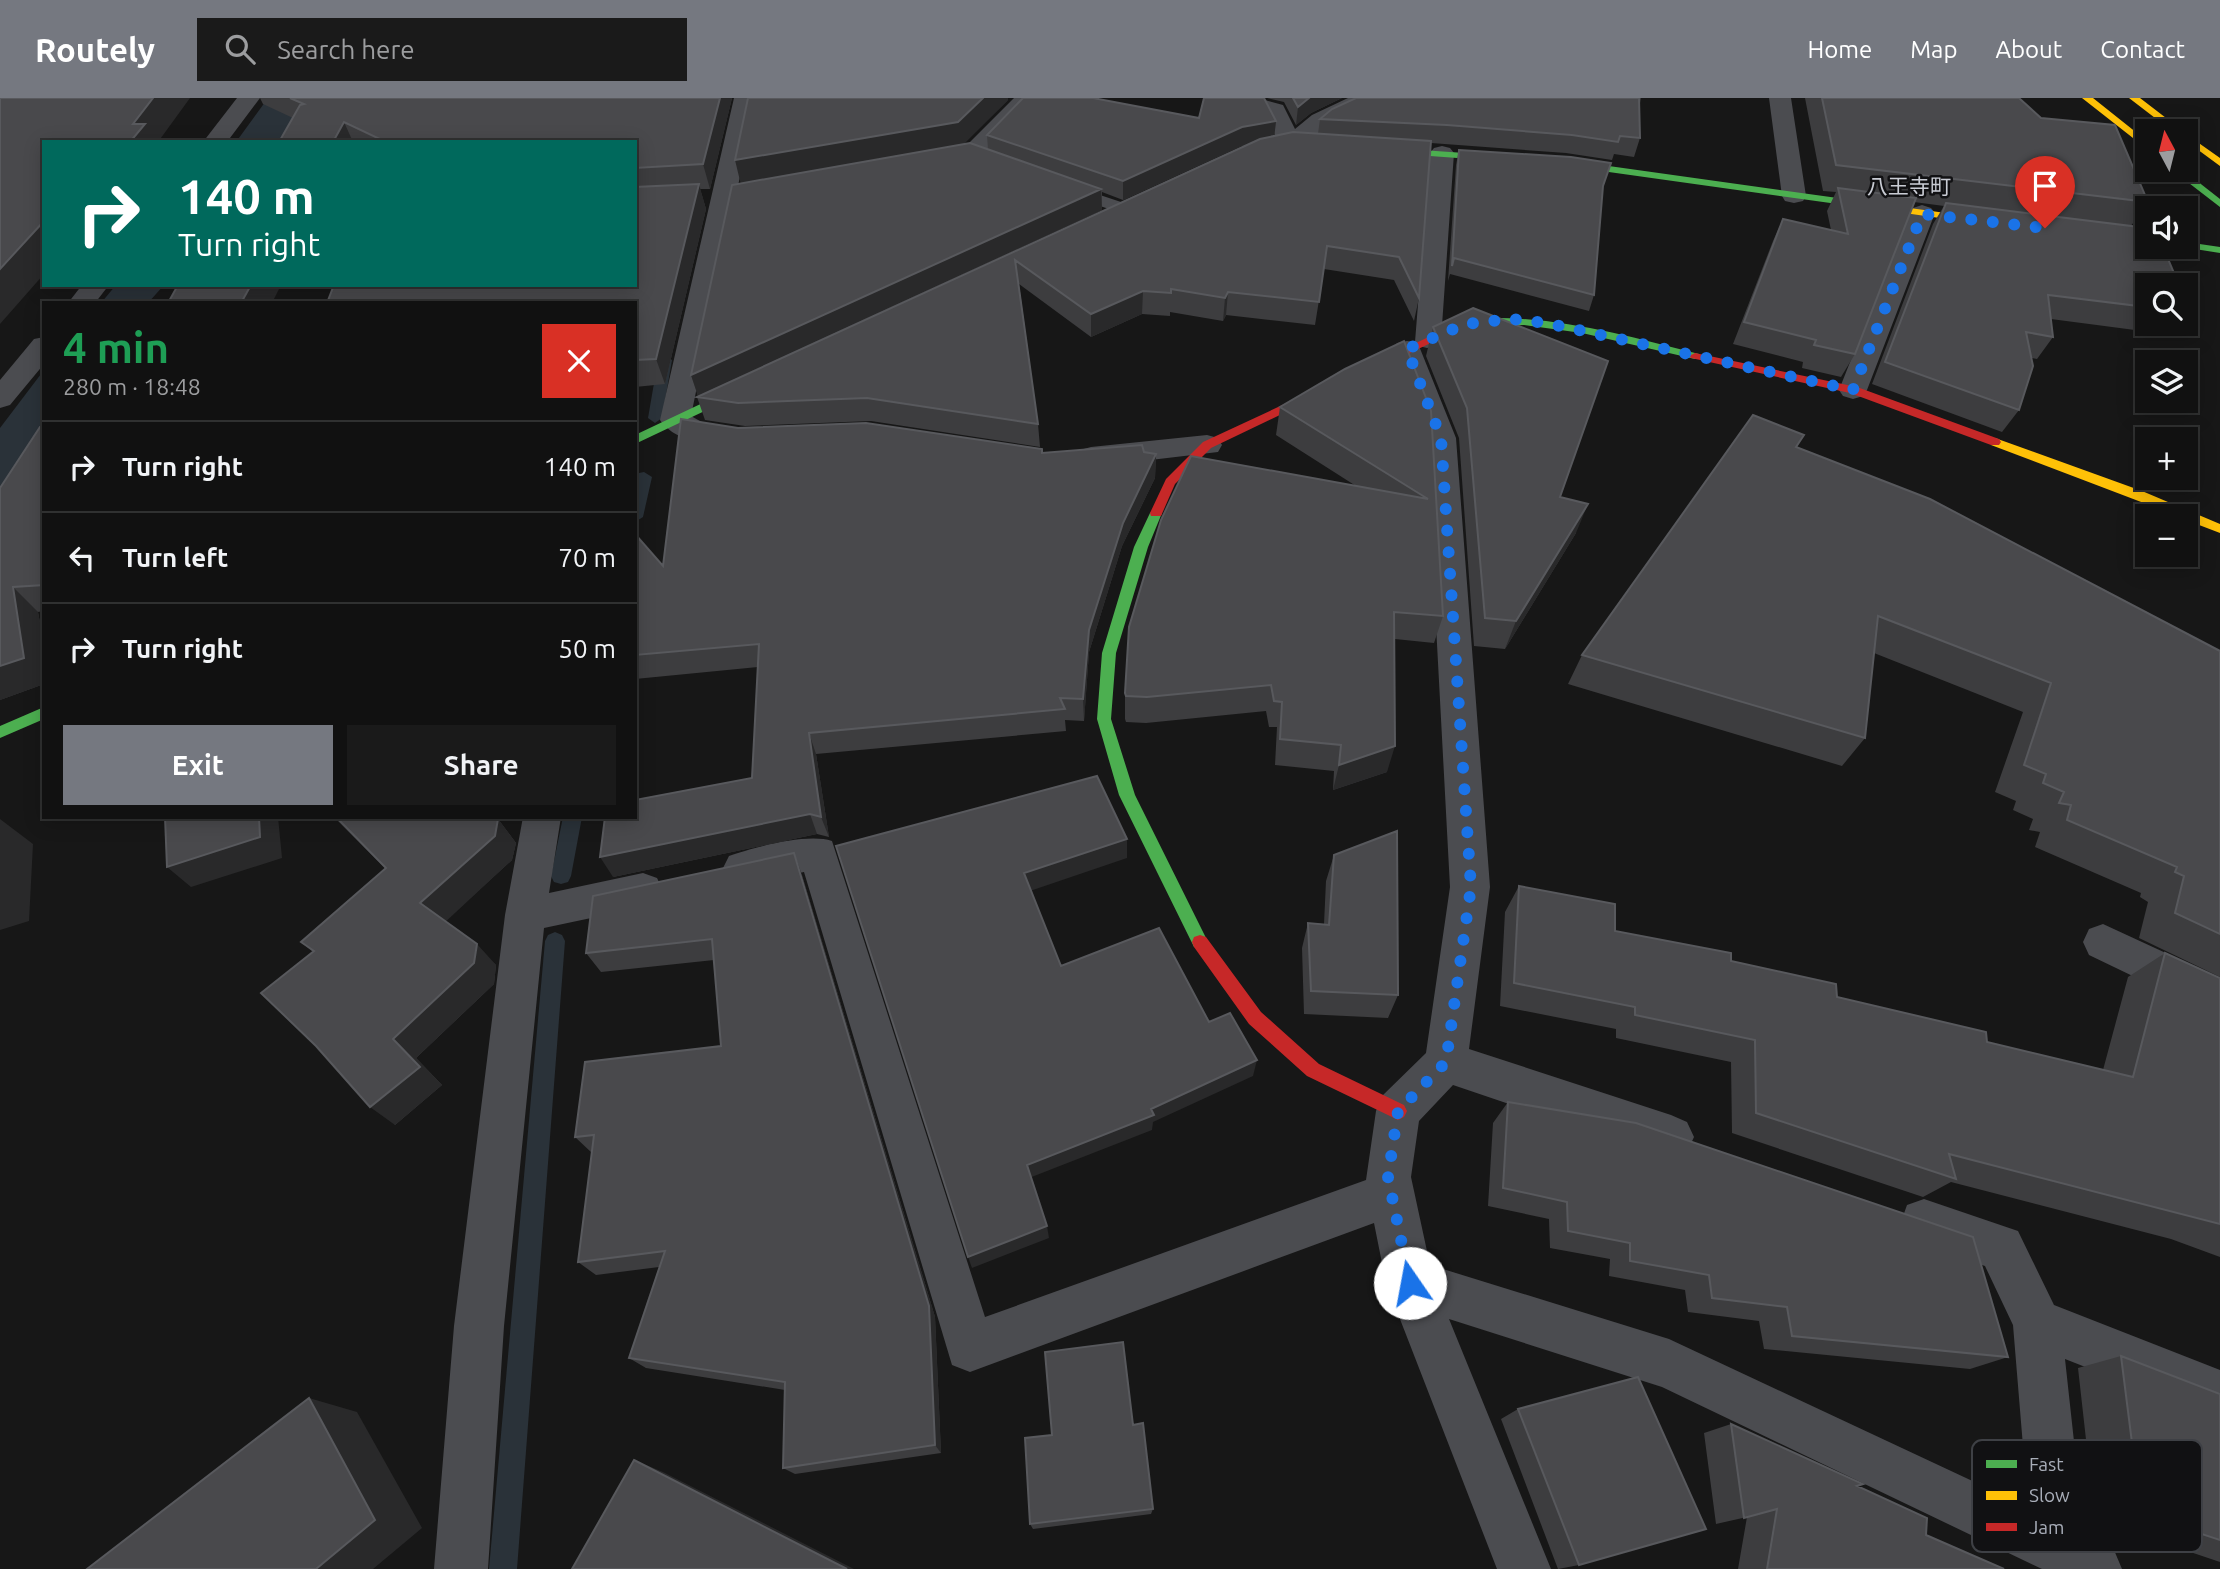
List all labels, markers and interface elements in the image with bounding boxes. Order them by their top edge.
search box [197,18,687,81]
icon: search [221,30,259,68]
text: Routely [35,31,155,68]
text: Search here [277,35,415,64]
text: Home [1807,36,1872,63]
text: Map [1910,36,1957,63]
text: About [1995,36,2062,63]
text: Contact [2100,36,2185,63]
north arrow [2135,119,2198,182]
map controls [2135,119,2198,567]
pin [2015,156,2075,228]
icon: arrive [2026,167,2064,205]
icon: right [63,168,154,259]
text: 140 m [178,168,315,223]
district label: 八王寺町 [1867,174,1951,198]
button: sound [2135,196,2198,259]
text: Turn right [178,226,320,262]
button: search [2135,273,2198,336]
text: 4 min [63,324,169,371]
button: close [542,324,616,398]
button: layers [2135,350,2198,413]
text: 280 m · 18:48 [63,374,201,399]
button: + [2135,427,2198,490]
icon: right [63,448,101,486]
text: Turn right [122,452,243,481]
text: 140 m [544,452,616,481]
button: − [2135,504,2198,567]
icon: left [63,539,101,577]
text: Turn left [122,543,228,572]
text: 70 m [558,543,616,572]
icon: right [63,630,101,668]
text: Turn right [122,634,243,663]
text: 50 m [558,634,616,663]
button: Exit [63,725,333,805]
button: Share [347,725,616,805]
position arrow [1373,1246,1447,1320]
legend [1972,1440,2202,1552]
text: Fast [2029,1453,2064,1475]
text: Slow [2029,1484,2070,1506]
text: Jam [2029,1516,2065,1538]

